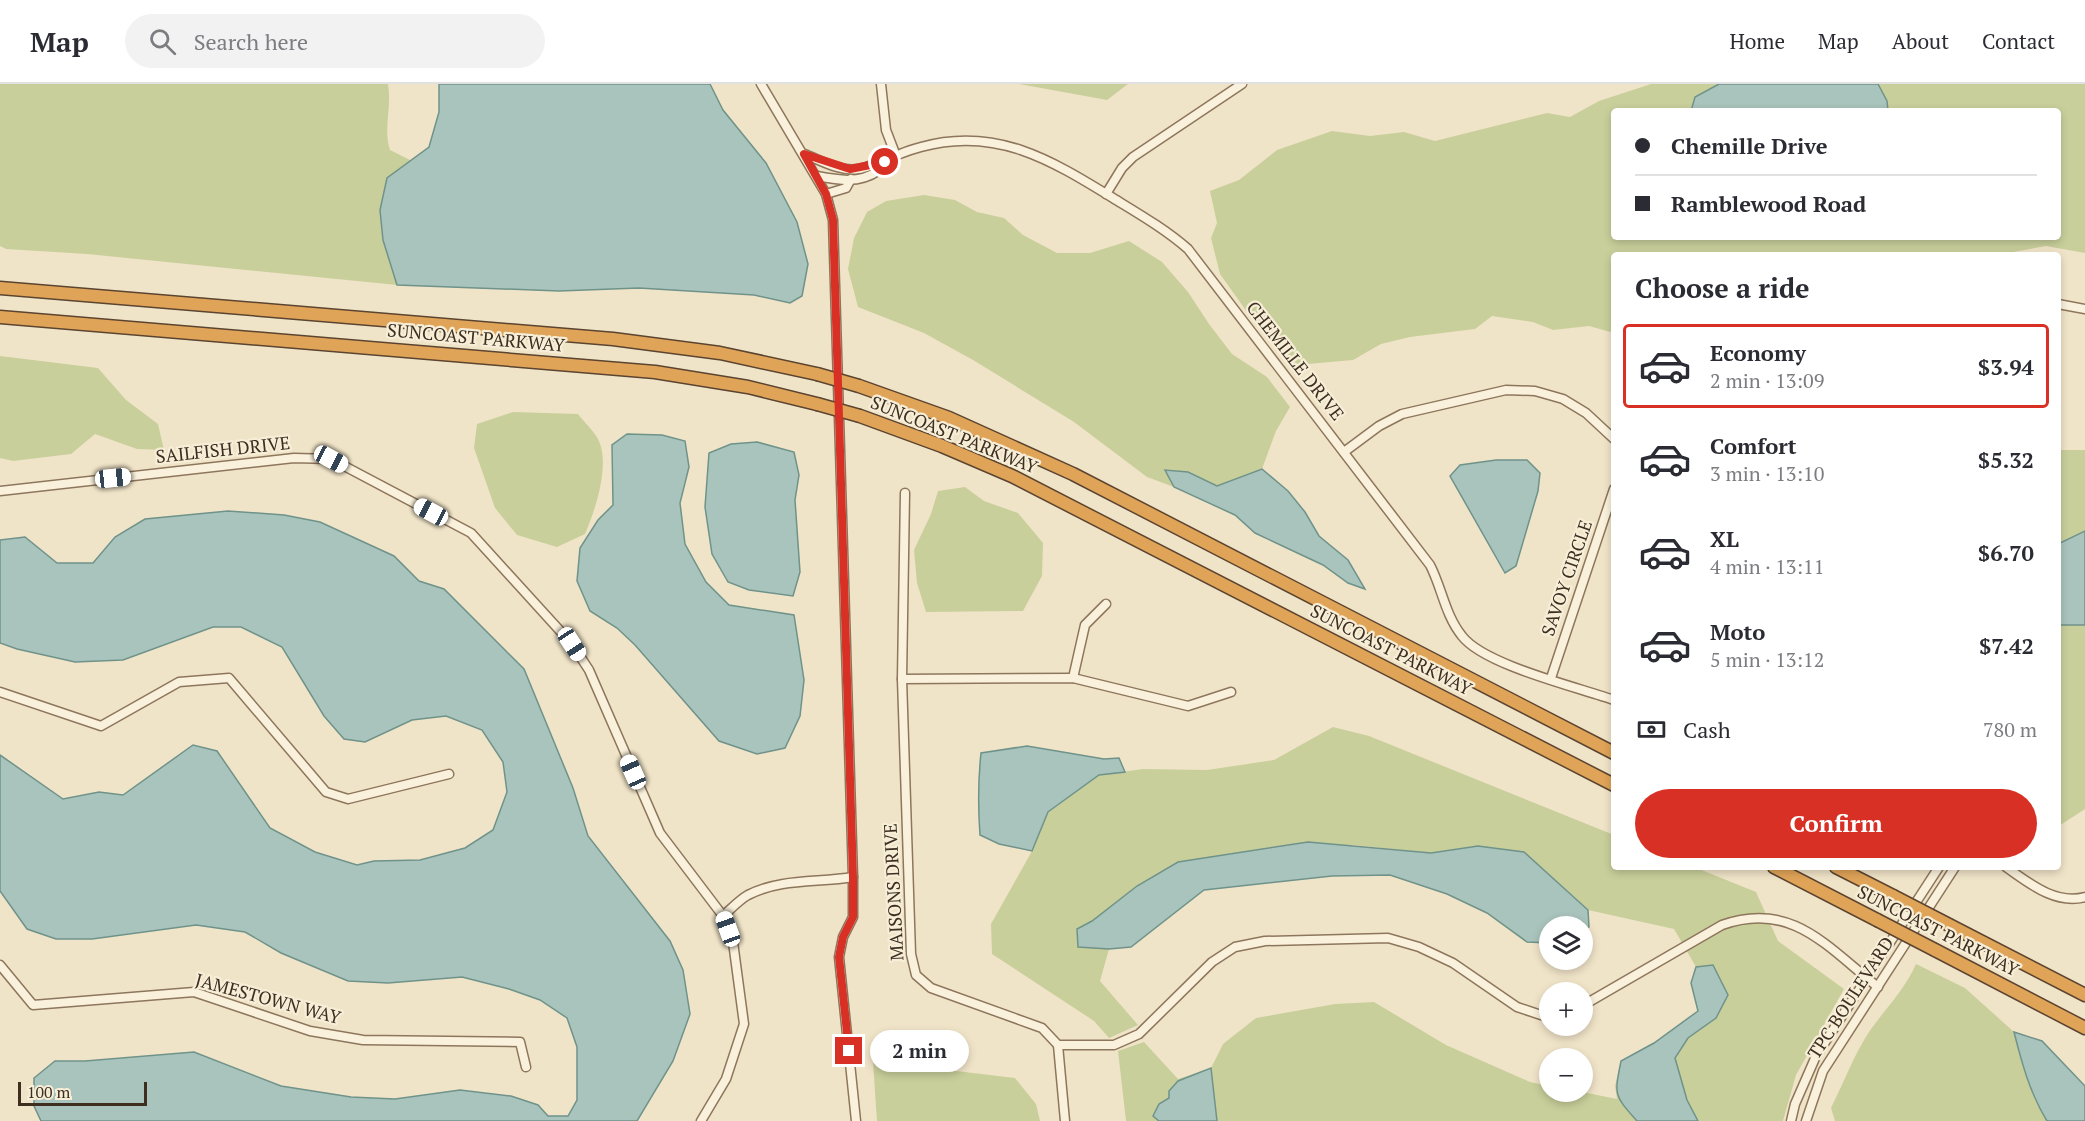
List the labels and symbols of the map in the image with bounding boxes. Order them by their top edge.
route start [871,148,898,175]
street label: CHEMILLE DRIVE [1242,296,1350,425]
street label: SUNCOAST PARKWAY [386,317,566,357]
street label: SUNCOAST PARKWAY [867,390,1042,479]
street label: SAILFISH DRIVE [155,430,291,468]
car [311,443,351,475]
car [94,467,132,489]
car [411,496,451,528]
street label: SAVOY CIRCLE [1535,517,1597,639]
street label: SUNCOAST PARKWAY [1307,598,1477,700]
car [555,624,589,664]
car [617,752,649,792]
street label: MAISONS DRIVE [877,823,909,961]
street label: SUNCOAST PARKWAY [1854,879,2024,981]
car [713,909,743,949]
street label: TPC BOULEVARD [1802,932,1899,1063]
street label: JAMESTOWN WAY [193,967,344,1029]
callout: 2 min [870,1030,969,1072]
route end [835,1037,862,1064]
scale bar [18,1079,147,1106]

